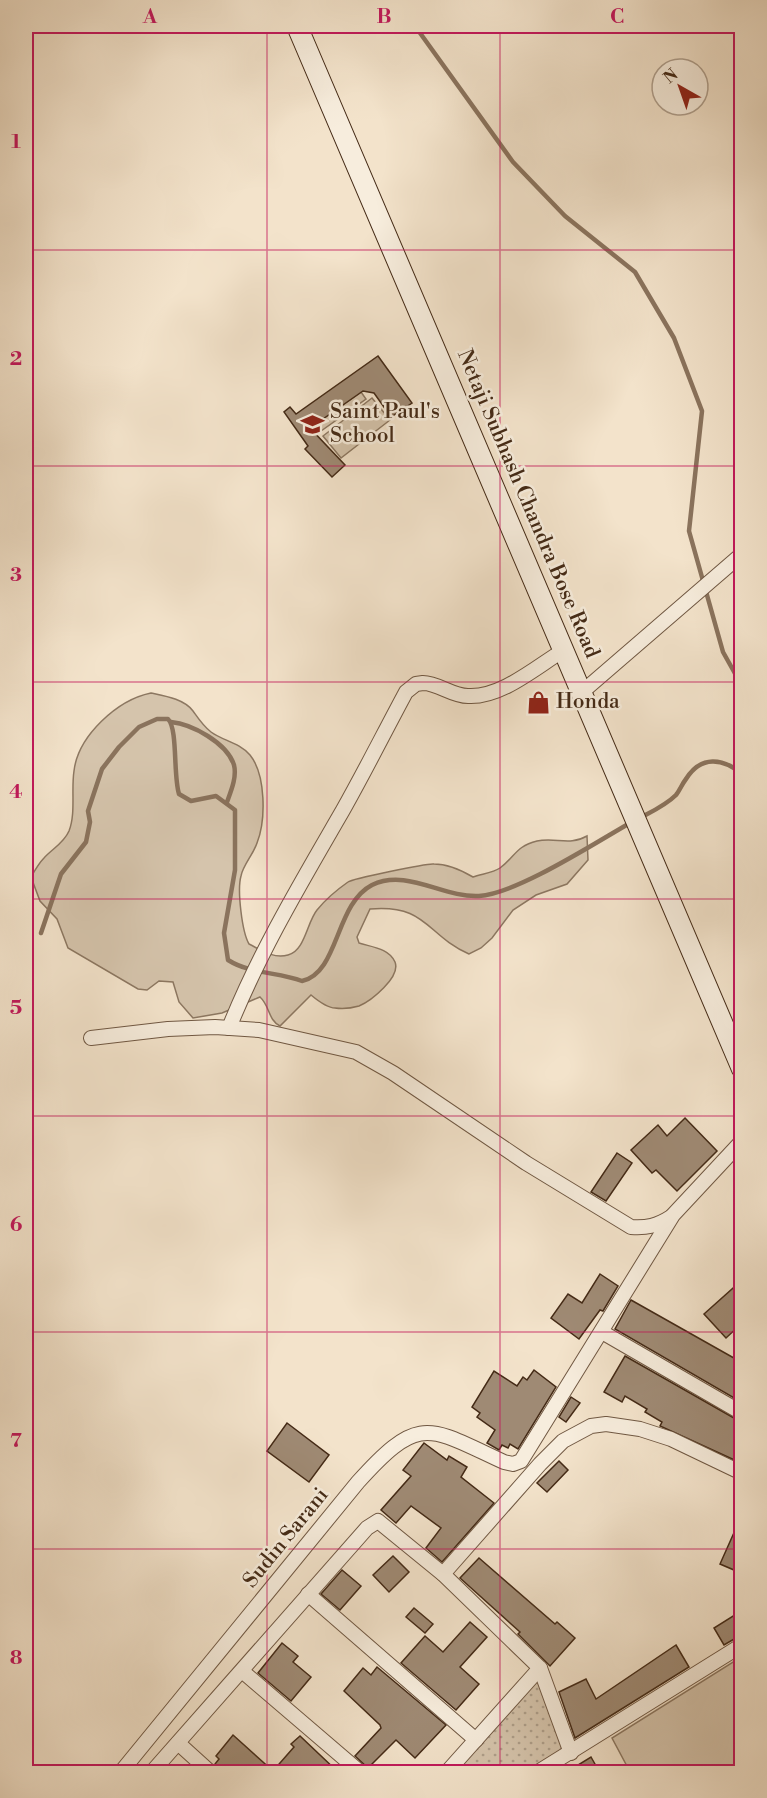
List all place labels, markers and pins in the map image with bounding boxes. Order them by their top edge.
place label: Saint Paul's School [330,399,440,449]
school or university icon: Saint Paul's School [299,411,325,437]
shop icon: Honda [525,689,551,715]
place label: Honda [556,689,620,715]

